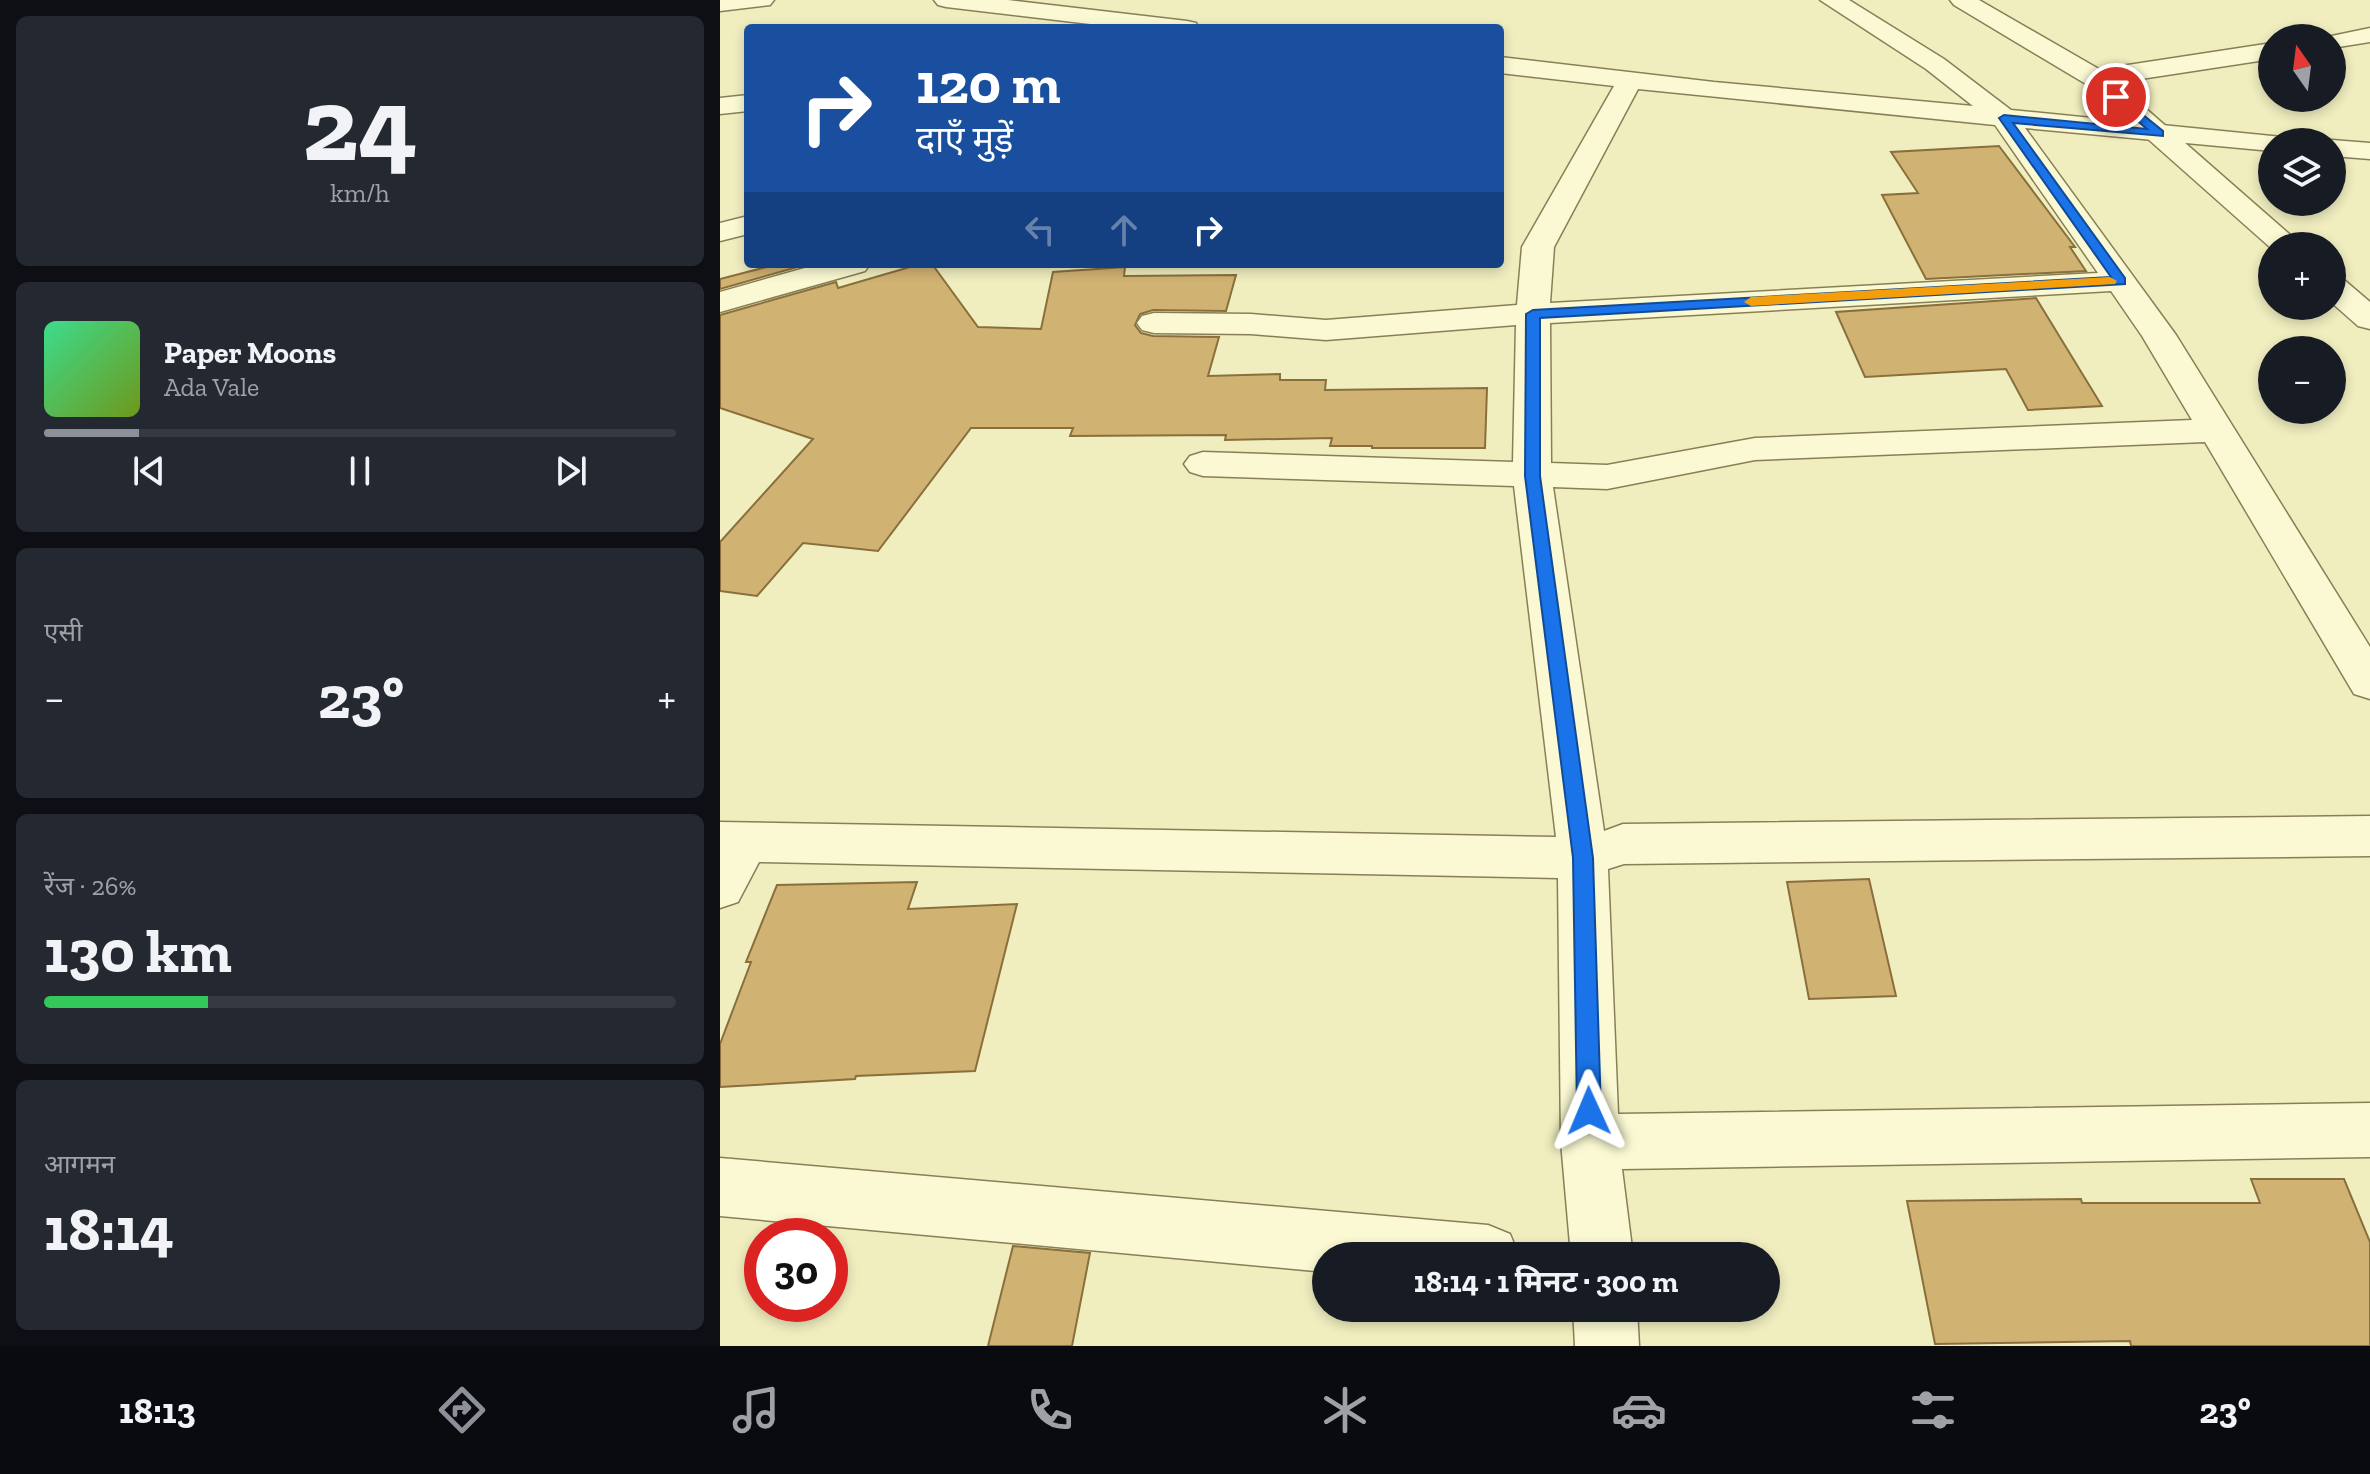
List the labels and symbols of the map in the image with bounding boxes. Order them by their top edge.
north arrow [2258,24,2346,112]
pin [2082,63,2150,131]
position arrow [1547,1069,1631,1153]
speed limit sign: 30 [744,1218,848,1322]

